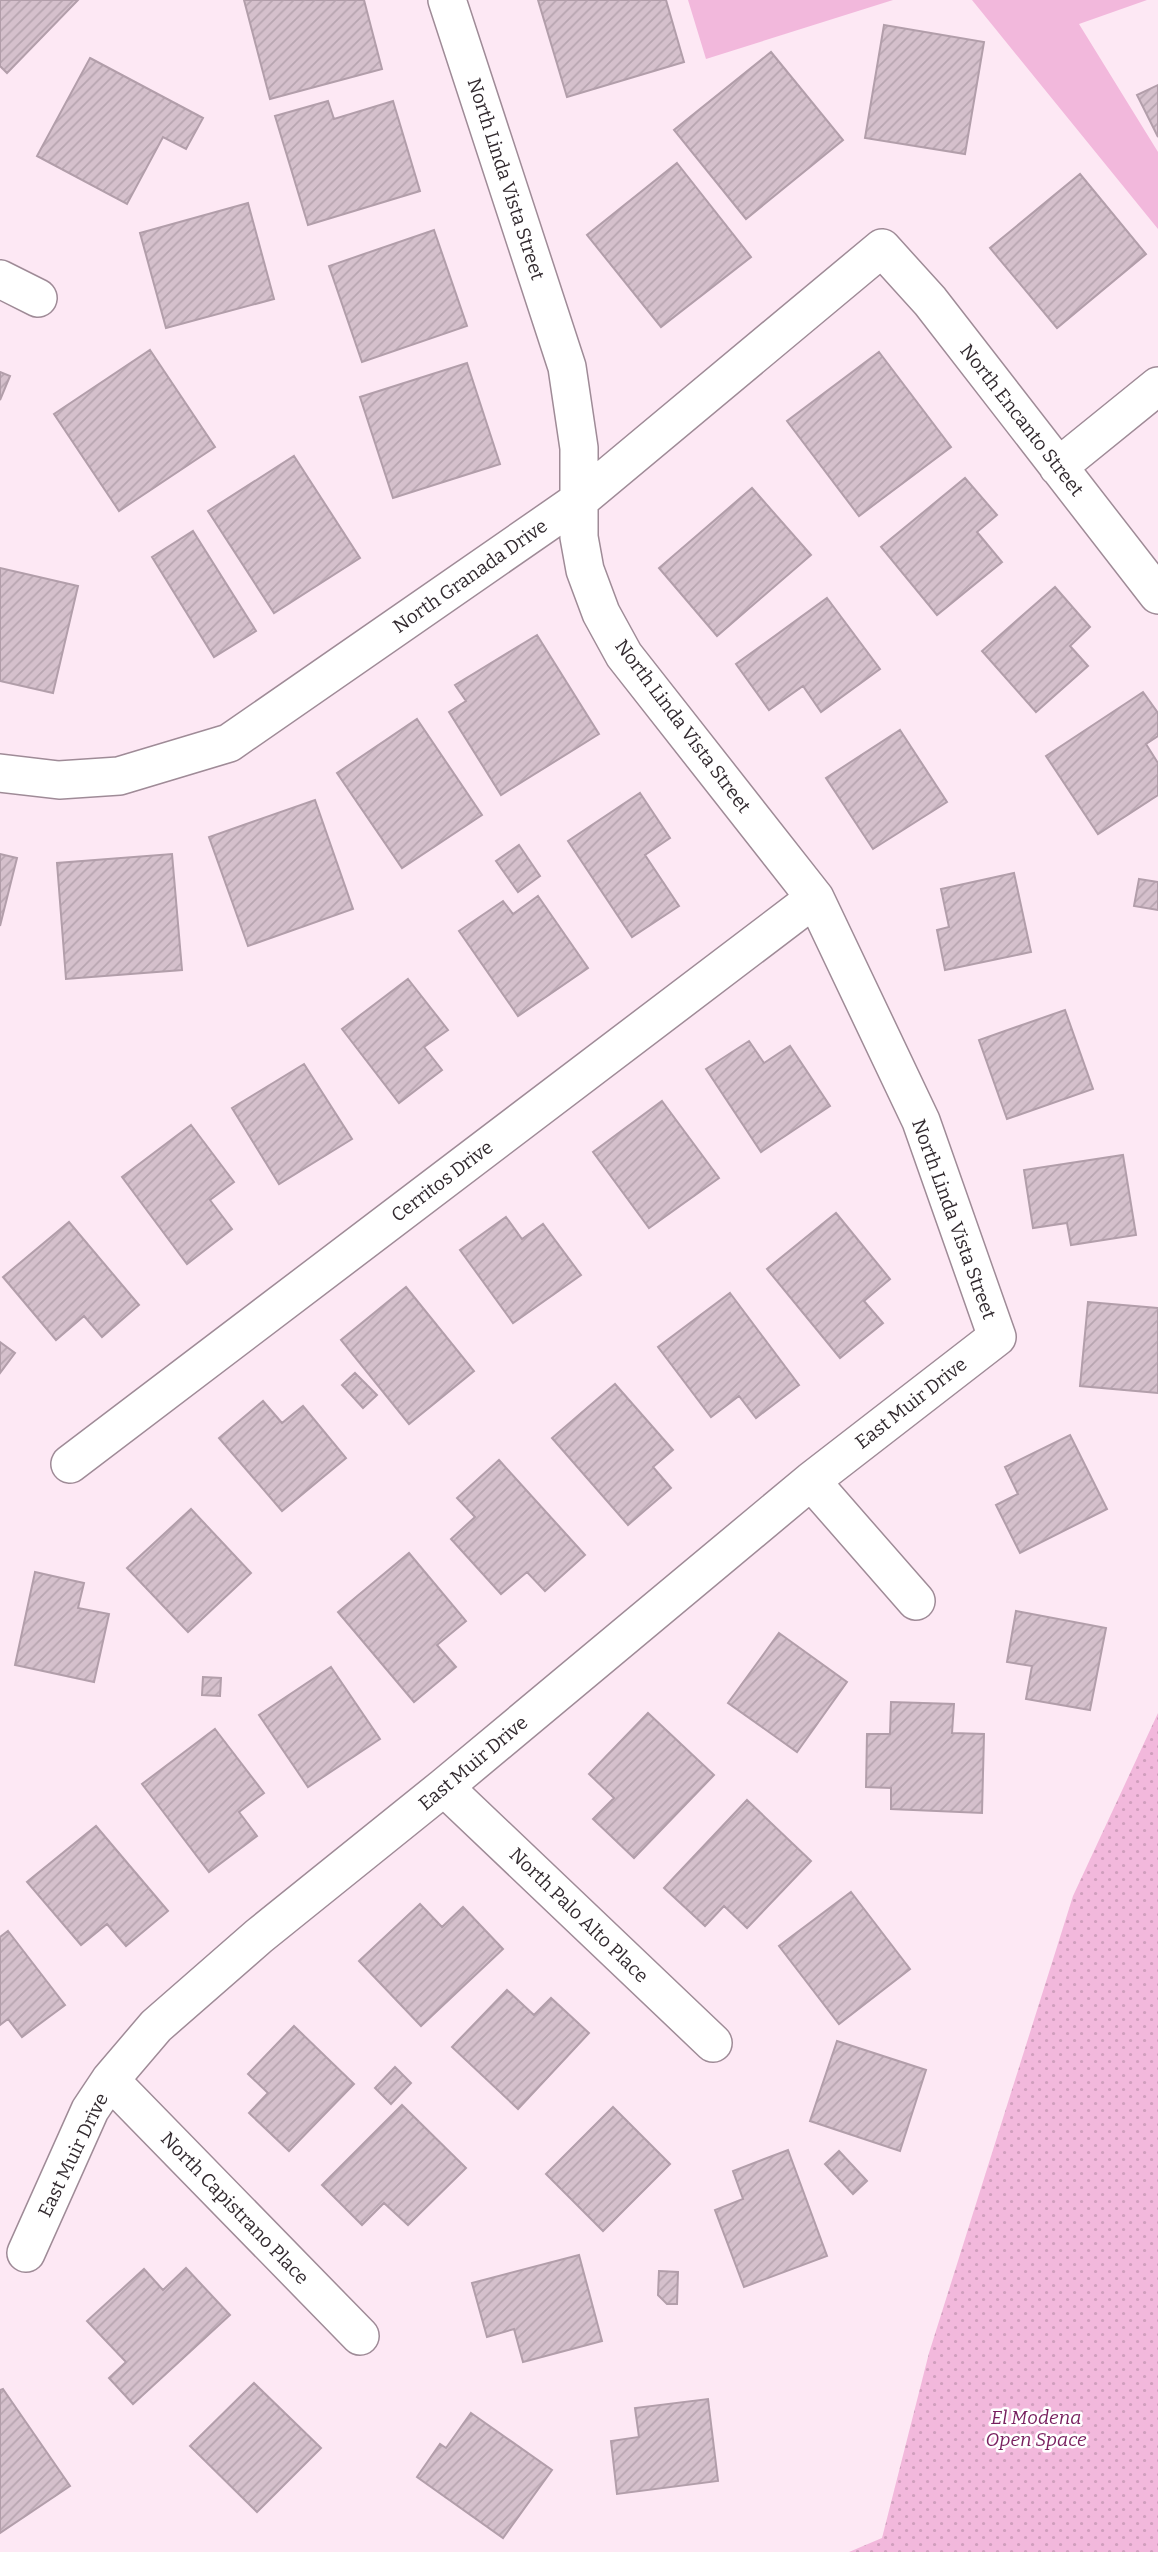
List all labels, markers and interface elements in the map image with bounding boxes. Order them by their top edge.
street label: North Linda Vista Street [462,75,550,283]
street label: North Encanto Street [955,339,1089,501]
street label: North Granada Drive [388,514,552,638]
street label: North Linda Vista Street [610,635,756,817]
street label: North Linda Vista Street [907,1116,1001,1322]
street label: Cerritos Drive [387,1135,497,1227]
street label: East Muir Drive [851,1352,971,1454]
street label: East Muir Drive [414,1711,532,1815]
street label: North Palo Alto Place [505,1843,653,1987]
street label: East Muir Drive [33,2089,113,2221]
street label: North Capistrano Place [156,2127,314,2289]
park label: El Modena Open Space [986,2406,1087,2451]

